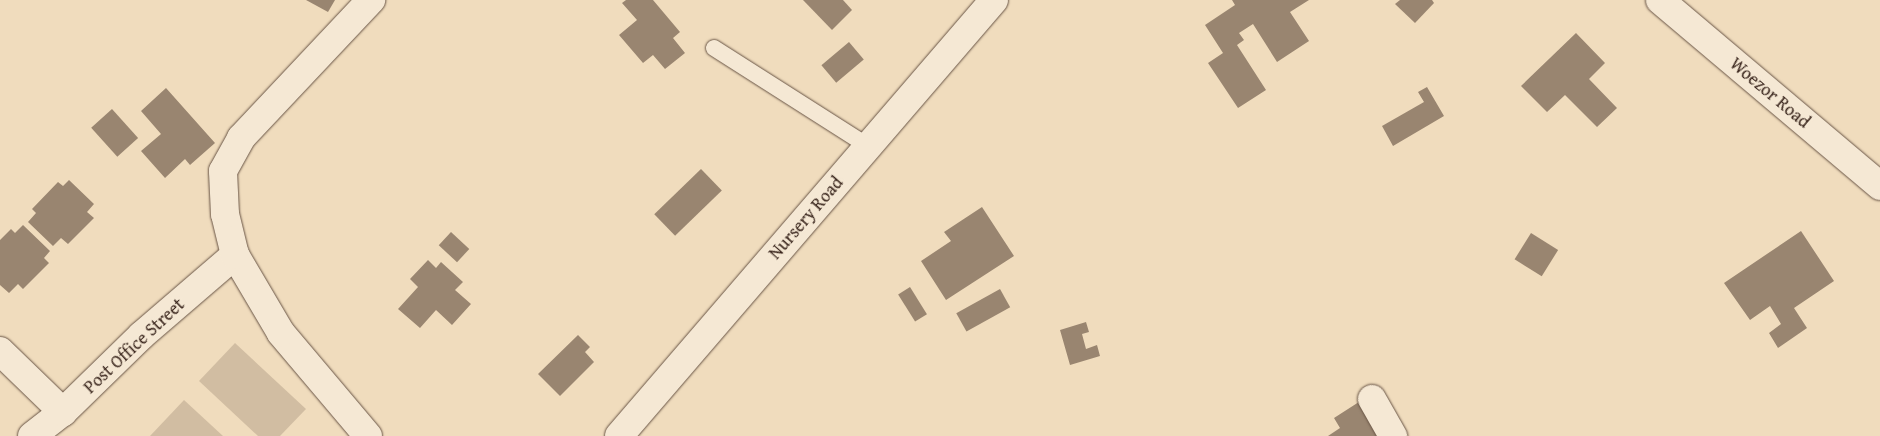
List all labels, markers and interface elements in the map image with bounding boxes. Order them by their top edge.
street label: Woezor Road [1725,53,1815,133]
street label: Nursery Road [764,172,848,264]
street label: Post Office Street [79,294,189,398]

